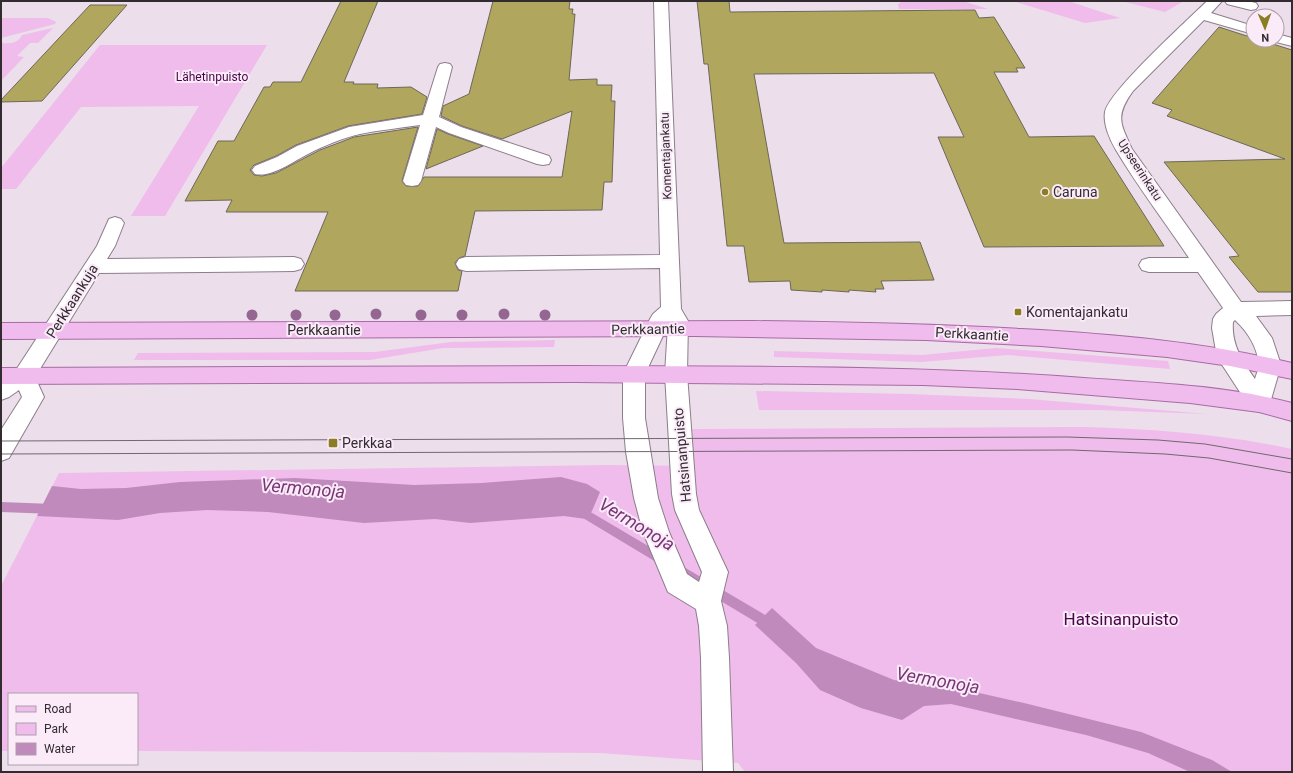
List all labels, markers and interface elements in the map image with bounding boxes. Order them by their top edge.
north arrow [1245,8,1285,48]
text: N [1261,31,1269,44]
park label: Lähetinpuisto [176,70,248,84]
street label: Komentajankatu [657,112,675,200]
street label: Upseerinkatu [1115,137,1165,203]
place label: Caruna [1053,184,1098,200]
marker: Caruna [1040,187,1050,197]
street label: Perkkaankuja [43,261,101,341]
place label: Komentajankatu [1026,304,1128,320]
marker: Komentajankatu [1013,307,1023,317]
street label: Perkkaantie [611,320,685,338]
street label: Perkkaantie [287,322,361,338]
street label: Perkkaantie [935,324,1009,344]
street label: Hatsinanpuisto [670,407,694,503]
place label: Perkkaa [342,435,392,451]
marker: Perkkaa [327,437,339,449]
water label: Vermonoja [260,474,346,502]
water label: Vermonoja [595,493,679,555]
park label: Hatsinanpuisto [1064,609,1178,629]
water label: Vermonoja [895,662,981,698]
legend [8,693,138,765]
text: Road [44,702,72,716]
text: Park [44,722,69,736]
text: Water [44,742,75,756]

